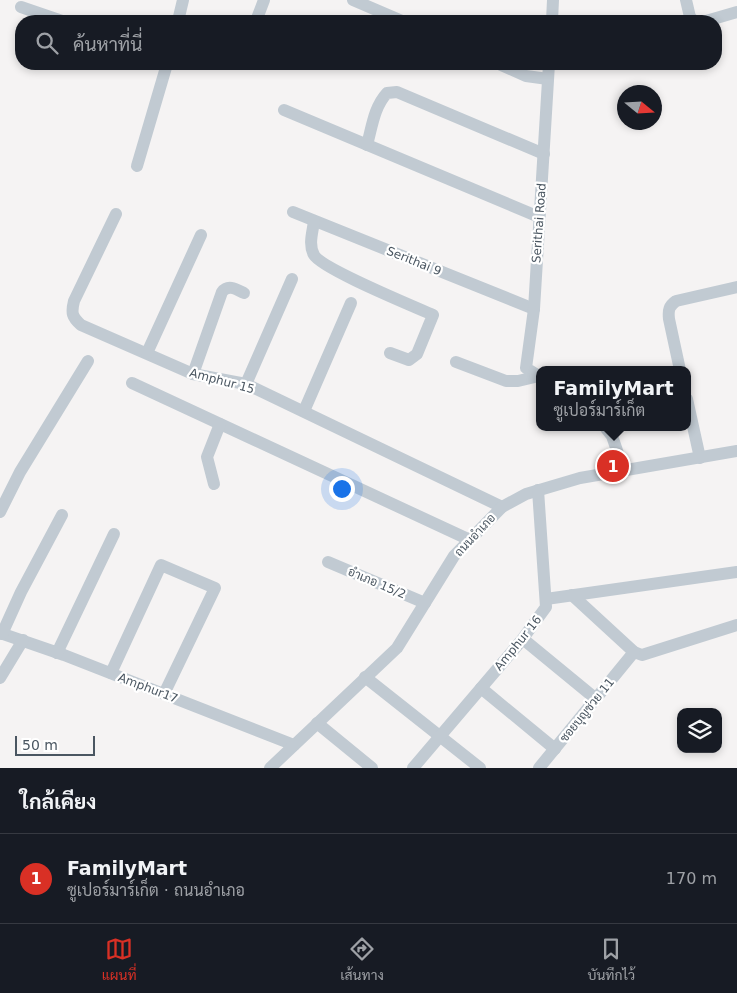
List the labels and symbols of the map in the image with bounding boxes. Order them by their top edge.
north arrow [617,85,662,130]
street label: Serithai Road [529,183,549,263]
street label: Serithai 9 [385,244,443,278]
street label: Amphur 15 [188,366,256,396]
pin: 1 [597,447,629,485]
your location [329,476,355,502]
street label: ถนนอำเภอ [452,511,498,559]
street label: อำเภอ 15/2 [346,564,408,602]
street label: Amphur 16 [492,613,544,673]
street label: Amphur17 [116,670,180,706]
street label: ซอยบุญช่วย 11 [557,675,619,746]
scale bar [15,733,95,756]

